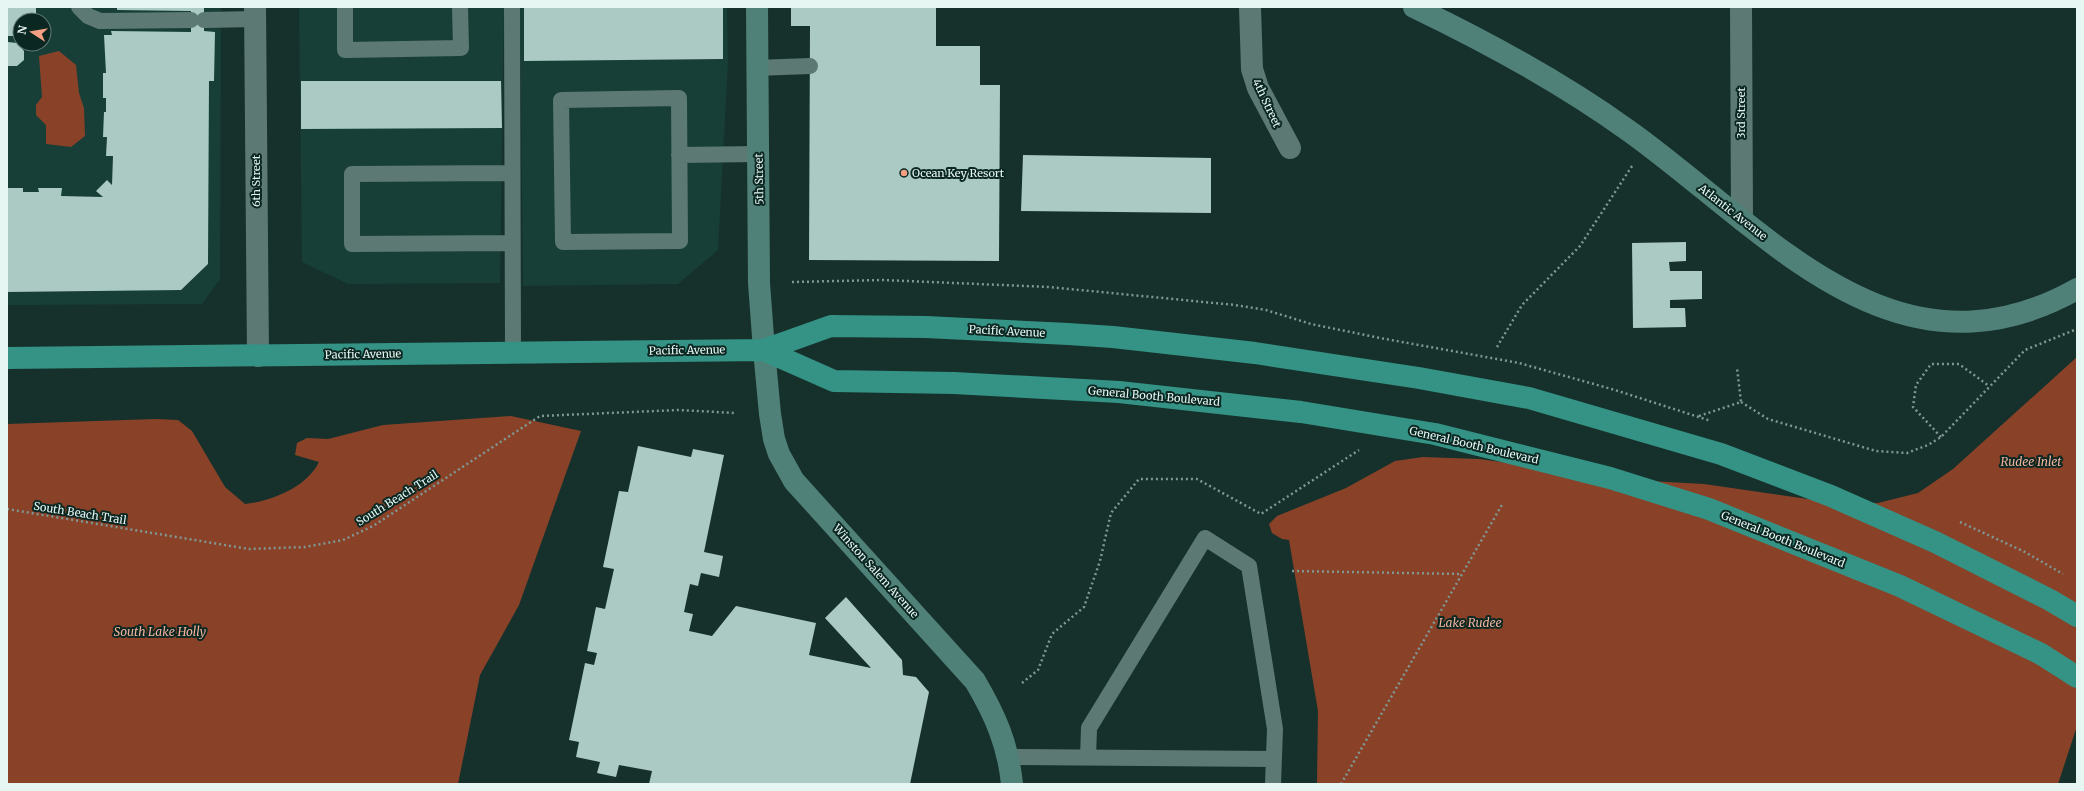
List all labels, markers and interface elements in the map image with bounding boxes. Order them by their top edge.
north arrow [12,12,52,52]
text: N [14,24,30,36]
street label: 4th Street [1250,76,1285,130]
street label: 3rd Street [1734,87,1748,139]
street label: 5th Street [752,152,766,205]
street label: 6th Street [249,154,263,207]
place label: Ocean Key Resort [912,166,1005,180]
marker: Ocean Key Resort [899,168,909,178]
street label: Atlantic Avenue [1695,180,1770,243]
street label: Pacific Avenue [968,322,1046,340]
street label: Pacific Avenue [649,342,726,358]
street label: Pacific Avenue [325,346,402,362]
street label: General Booth Boulevard [1088,383,1221,409]
street label: General Booth Boulevard [1408,423,1540,467]
water label: Rudee Inlet [2001,454,2062,469]
street label: South Beach Trail [353,467,441,529]
street label: South Beach Trail [33,499,128,527]
street label: General Booth Boulevard [1719,508,1847,570]
street label: Winston Salem Avenue [829,520,922,621]
water label: Lake Rudee [1438,615,1502,630]
water label: South Lake Holly [114,624,207,639]

